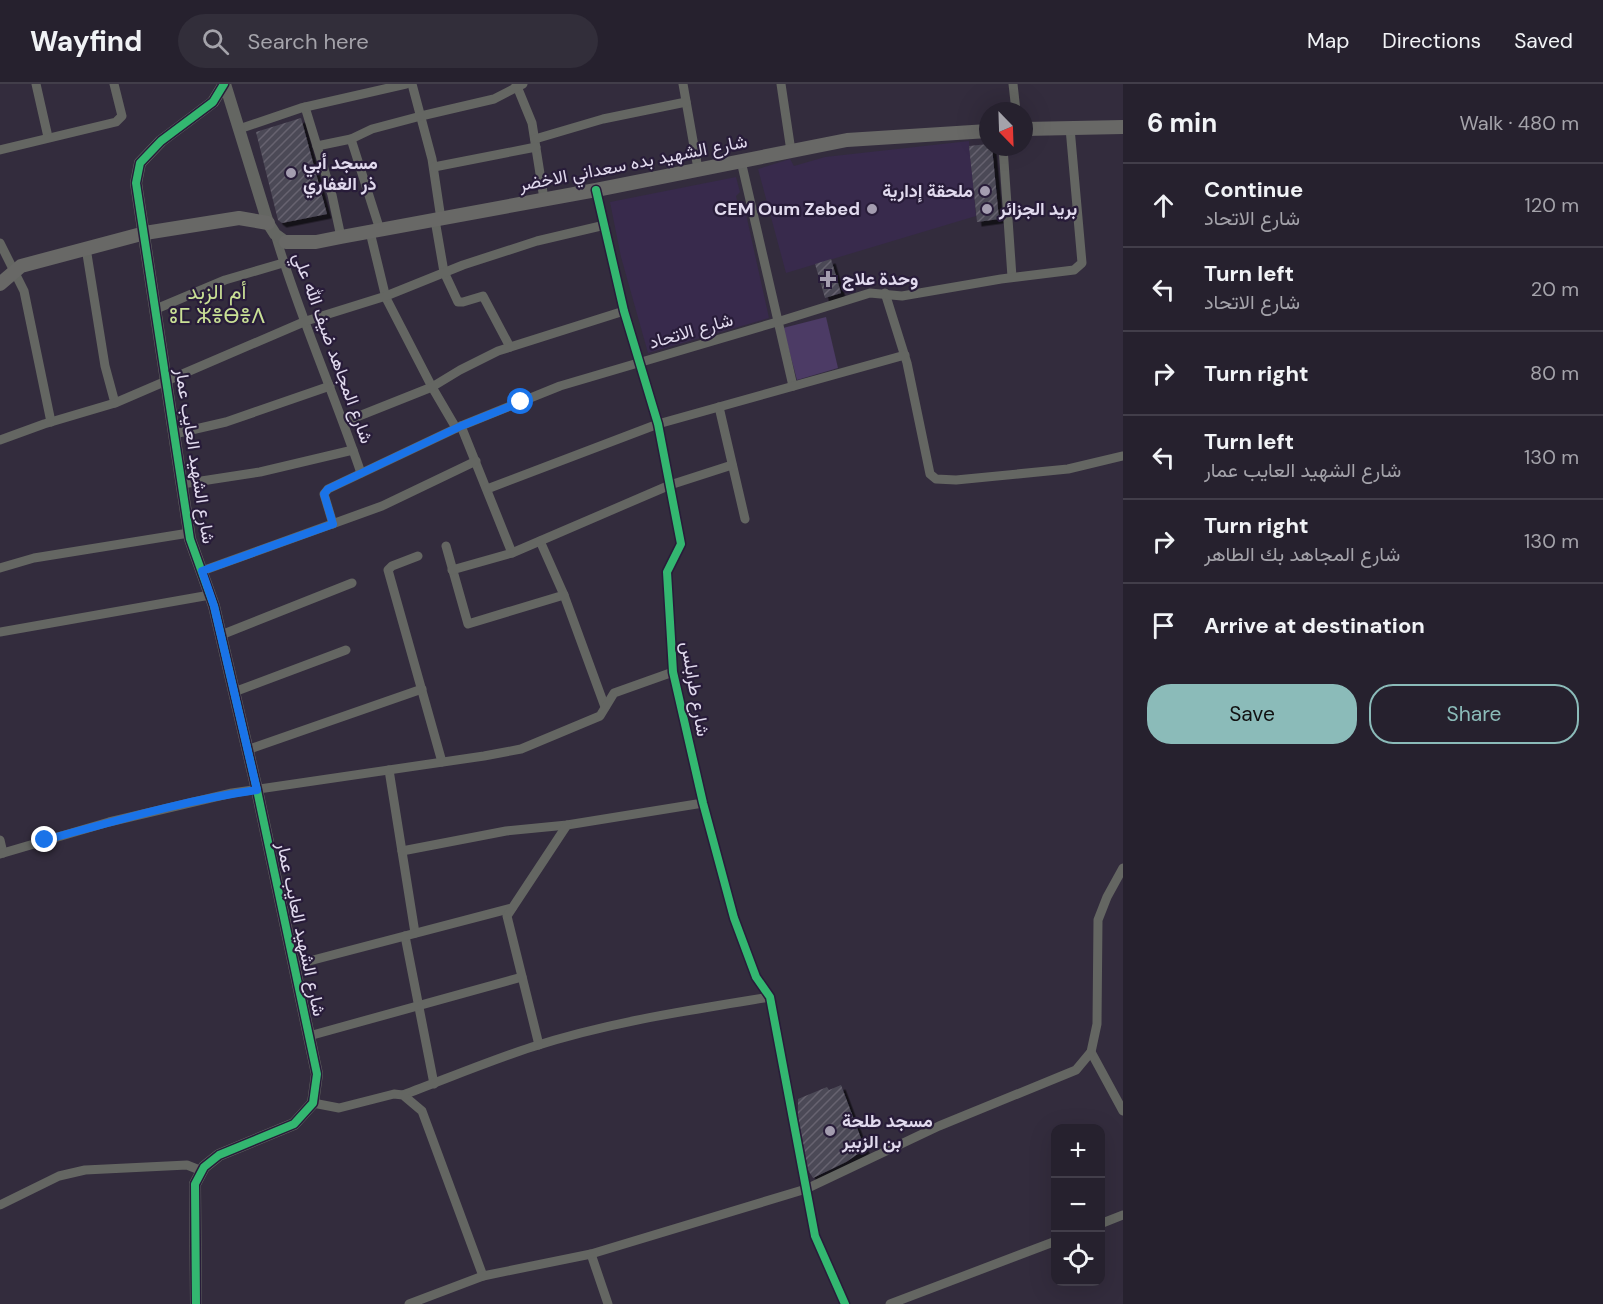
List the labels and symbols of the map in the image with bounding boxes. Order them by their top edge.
north arrow [979,102,1033,156]
street label: شارع الشهيد بده سعداني الاخضر [516,129,750,200]
place label: مسجد أبي ذر الغفاري [303,151,378,199]
marker: مسجد أبي ذر الغفاري [284,166,298,180]
place label: ملحقة إدارية [882,179,973,203]
marker: ملحقة إدارية [978,184,992,198]
place label: CEM Oum Zebed [714,197,860,221]
place label: بريد الجزائر [998,197,1077,221]
marker: CEM Oum Zebed [865,202,879,216]
marker: بريد الجزائر [980,202,994,216]
street label: شارع المجاهد ضيف الله علي [284,249,379,448]
place label: وحدة علاج [842,267,918,291]
marker: وحدة علاج [819,270,837,288]
district label: أم الزبد ⵓⵎ ⵣⴻⴱⴻⴷ [169,278,265,330]
street label: شارع الاتحاد [646,308,736,354]
street label: شارع الشهيد العايب عمار [169,365,221,546]
route start [507,388,533,414]
street label: شارع طرابلس [675,640,715,738]
route end [31,826,57,852]
street label: شارع الشهيد العايب عمار [271,839,331,1018]
place label: مسجد طلحة بن الزبير [841,1109,933,1154]
marker: مسجد طلحة بن الزبير [823,1124,837,1138]

